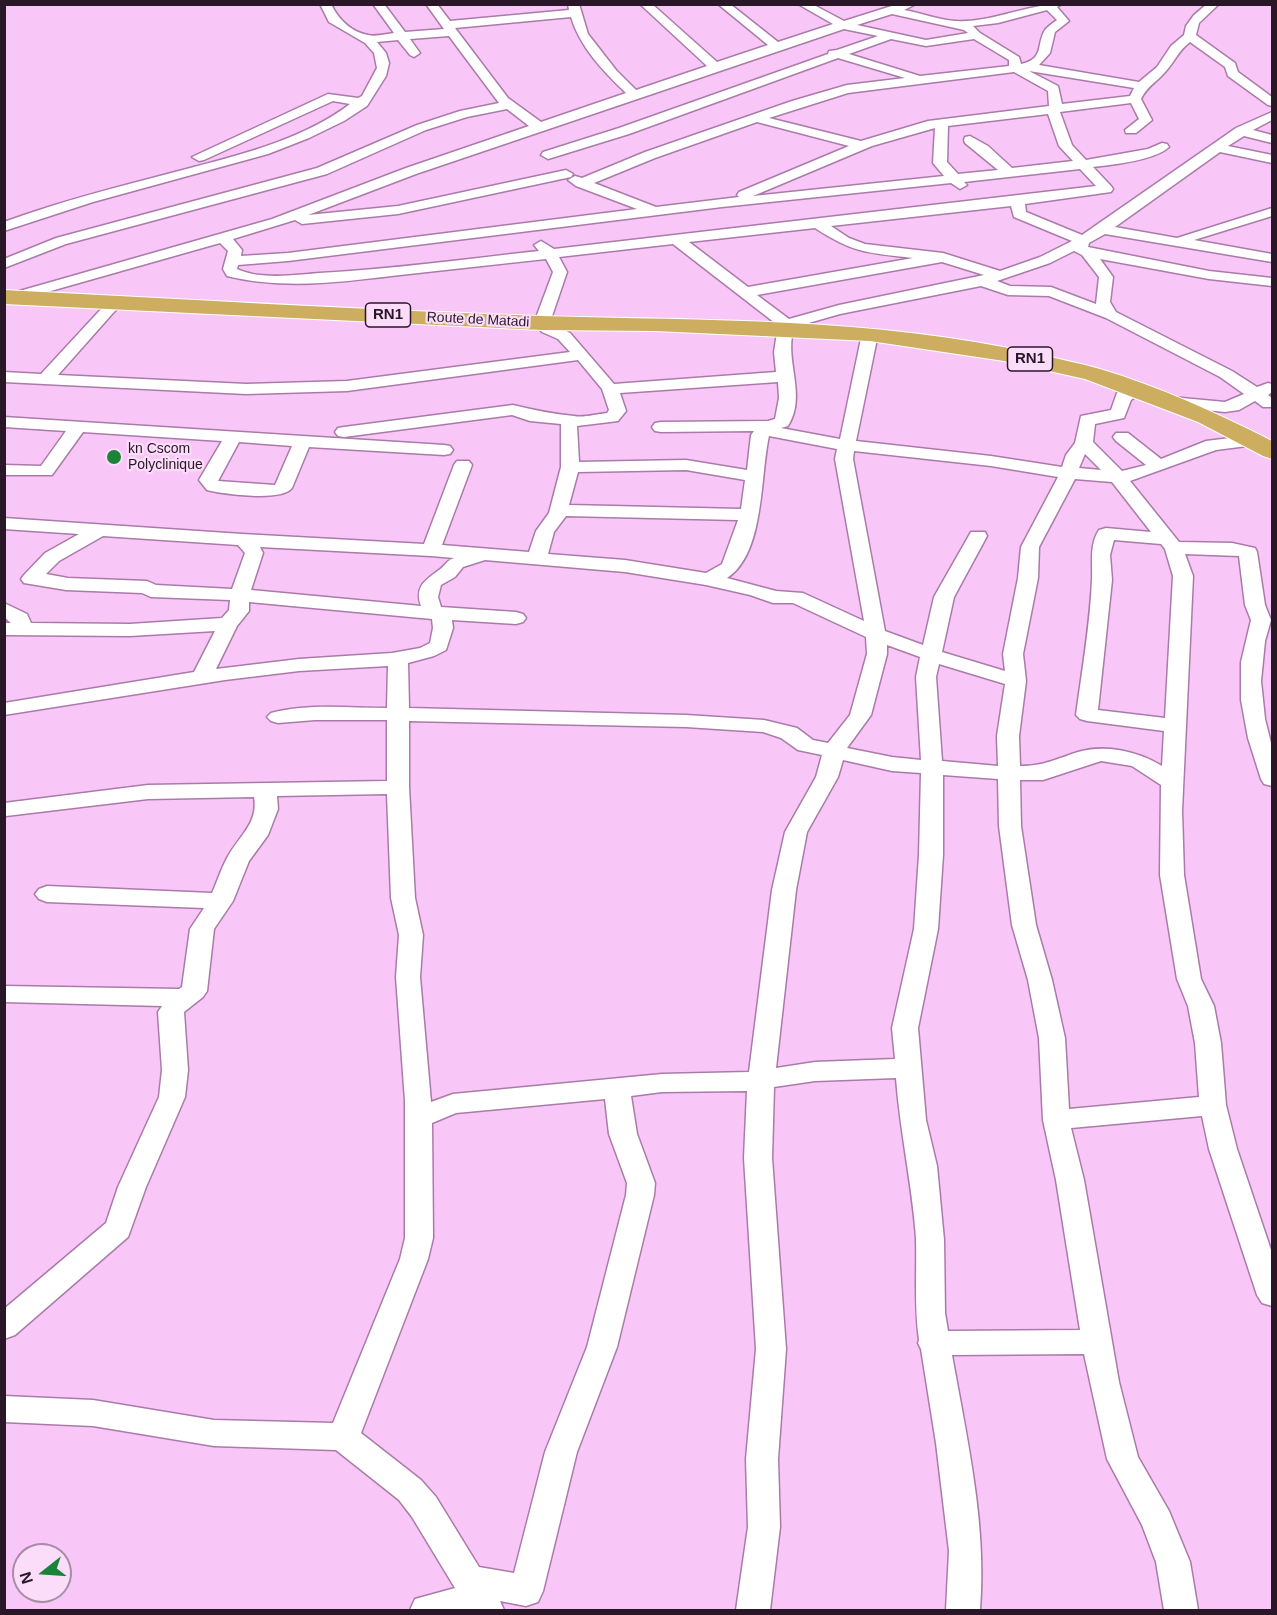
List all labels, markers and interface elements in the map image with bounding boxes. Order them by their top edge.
road number: RN1 [366,303,410,327]
street label: Route de Matadi [426,309,530,331]
road number: RN1 [1008,347,1052,371]
place label: kn Cscom Polyclinique [128,441,203,473]
marker: kn Cscom Polyclinique [105,448,123,466]
north arrow [12,1543,72,1603]
text: N [16,1570,36,1586]

